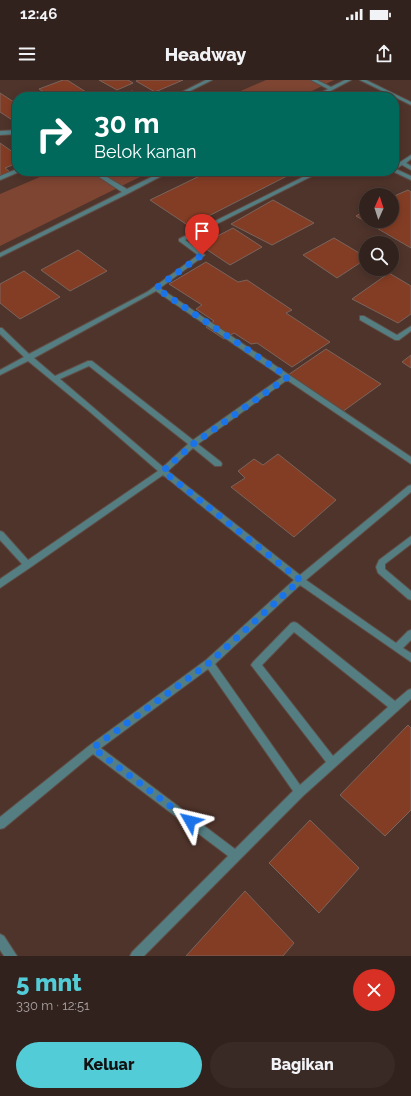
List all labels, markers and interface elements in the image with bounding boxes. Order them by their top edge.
text: 12:46 [20,5,57,23]
icon: menu [16,43,38,65]
icon: share [373,43,395,65]
text: Headway [165,44,246,65]
text: 30 m [94,107,160,140]
icon: right [28,108,80,160]
text: Belok kanan [94,141,196,162]
north arrow [359,188,399,228]
map controls [359,188,399,276]
pin [185,214,219,255]
icon: arrive [191,220,213,242]
button: search [359,236,399,276]
position arrow [169,800,211,842]
text: 5 mnt [16,968,82,997]
button: close [353,969,395,1011]
text: 330 m · 12:51 [16,998,90,1013]
button: Keluar [16,1042,202,1088]
button: Bagikan [210,1042,395,1088]

